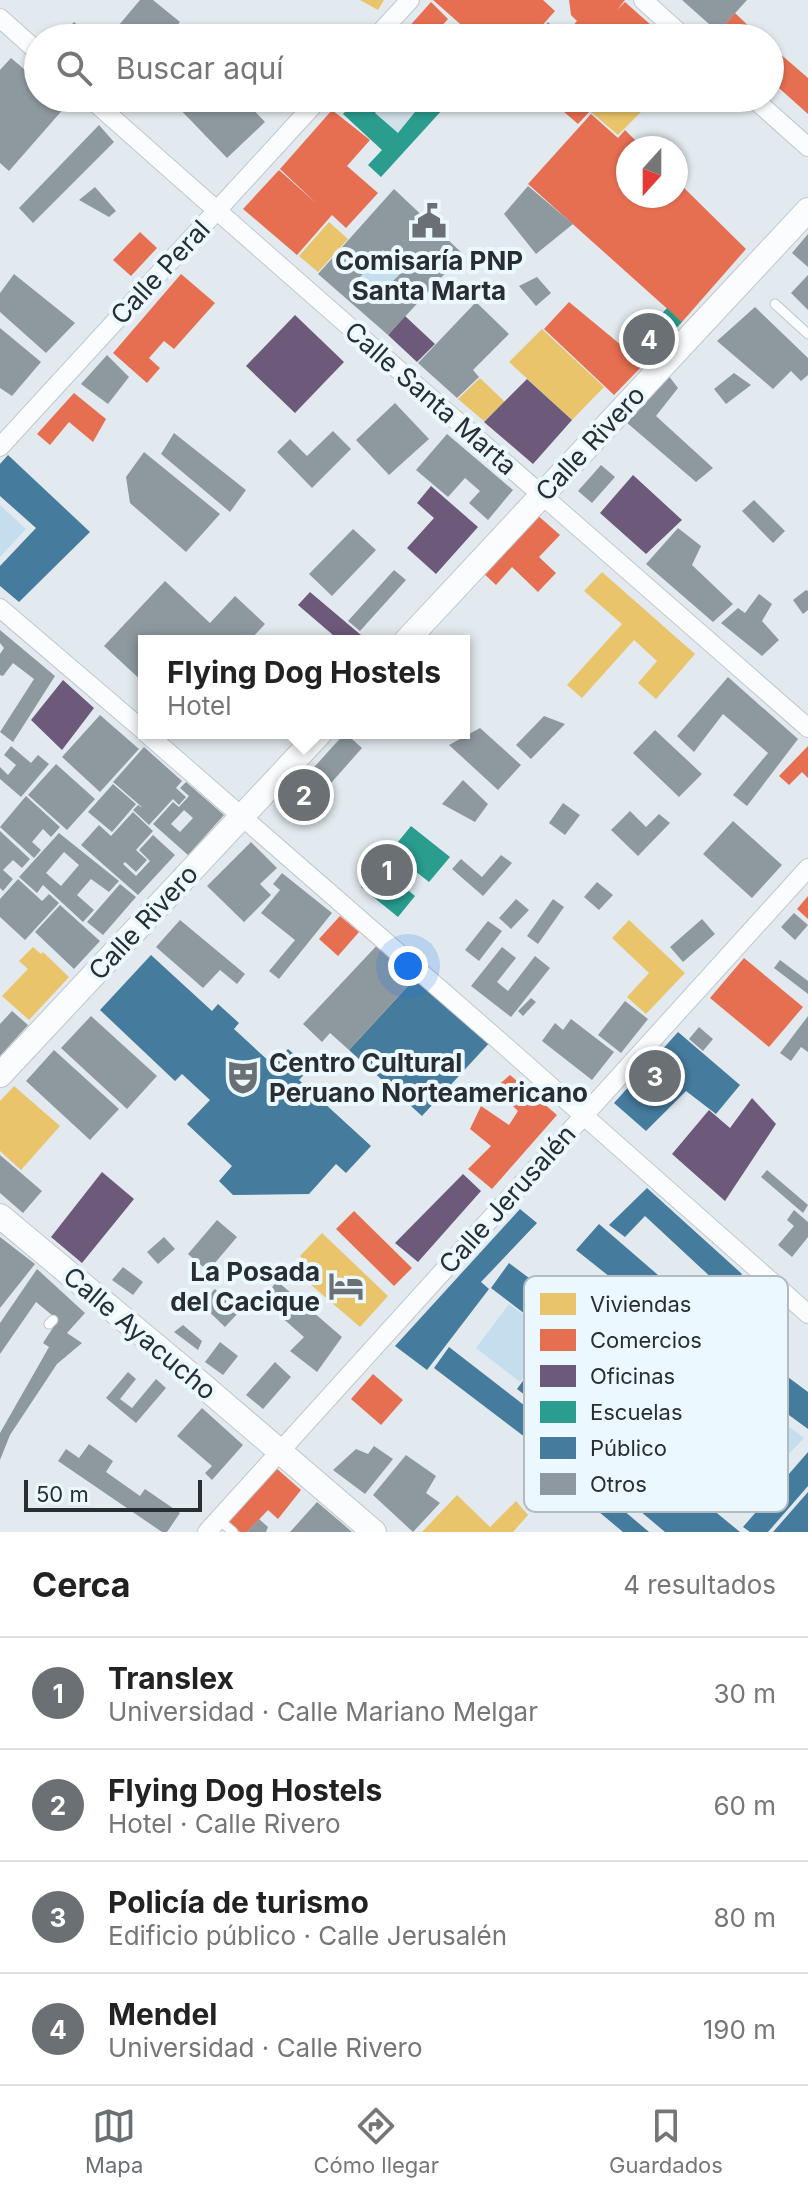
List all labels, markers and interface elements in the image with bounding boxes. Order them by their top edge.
search box [24,24,784,112]
icon: search [52,46,96,90]
text: Buscar aquí [116,50,283,86]
north arrow [616,136,688,208]
public building icon: Comisaría PNP Santa Marta [410,202,448,240]
street label: Calle Peral [104,214,216,330]
place label: Comisaría PNP Santa Marta [335,245,523,306]
pin: 4 [623,309,675,369]
street label: Calle Santa Marta [339,315,523,481]
street label: Calle Rivero [529,379,651,507]
popup [138,635,470,739]
text: Flying Dog Hostels [167,654,441,690]
text: Hotel [167,690,232,721]
pin: 2 [278,765,330,825]
pin: 1 [361,840,413,900]
street label: Calle Rivero [82,858,204,986]
your location [388,946,428,986]
pin: 3 [629,1046,681,1106]
place label: Centro Cultural Peruano Norteamericano [269,1047,588,1108]
theatre icon: Centro Cultural Peruano Norteamericano [224,1058,262,1096]
street label: Calle Jerusalén [432,1118,582,1280]
place label: La Posada del Cacique [170,1256,320,1317]
street label: Calle Ayacucho [57,1260,223,1406]
hotel icon: La Posada del Cacique [327,1267,365,1305]
legend [524,1276,788,1512]
text: Viviendas [590,1291,691,1317]
text: Comercios [590,1327,702,1353]
text: Oficinas [590,1363,675,1389]
text: Escuelas [590,1399,683,1425]
text: Público [590,1435,667,1461]
text: Otros [590,1471,647,1497]
scale bar [24,1476,202,1512]
text: 50 m [36,1481,89,1507]
text: Cerca [32,1564,131,1605]
text: 4 resultados [623,1569,776,1600]
text: Translex [108,1660,234,1696]
text: 1 [52,1678,64,1709]
text: 30 m [713,1678,776,1709]
text: Universidad · Calle Mariano Melgar [108,1696,538,1727]
text: Flying Dog Hostels [108,1772,382,1808]
text: 2 [50,1790,66,1821]
text: 60 m [713,1790,776,1821]
text: Hotel · Calle Rivero [108,1808,341,1839]
text: Policía de turismo [108,1884,369,1920]
text: 3 [50,1902,66,1933]
text: 80 m [713,1902,776,1933]
text: Edificio público · Calle Jerusalén [108,1920,507,1951]
text: Mendel [108,1996,217,2032]
text: 4 [49,2014,67,2045]
text: 190 m [703,2014,776,2045]
text: Universidad · Calle Rivero [108,2032,423,2063]
tab: Mapa [85,2104,143,2178]
tab: Cómo llegar [313,2104,439,2178]
tab: Guardados [609,2104,723,2178]

